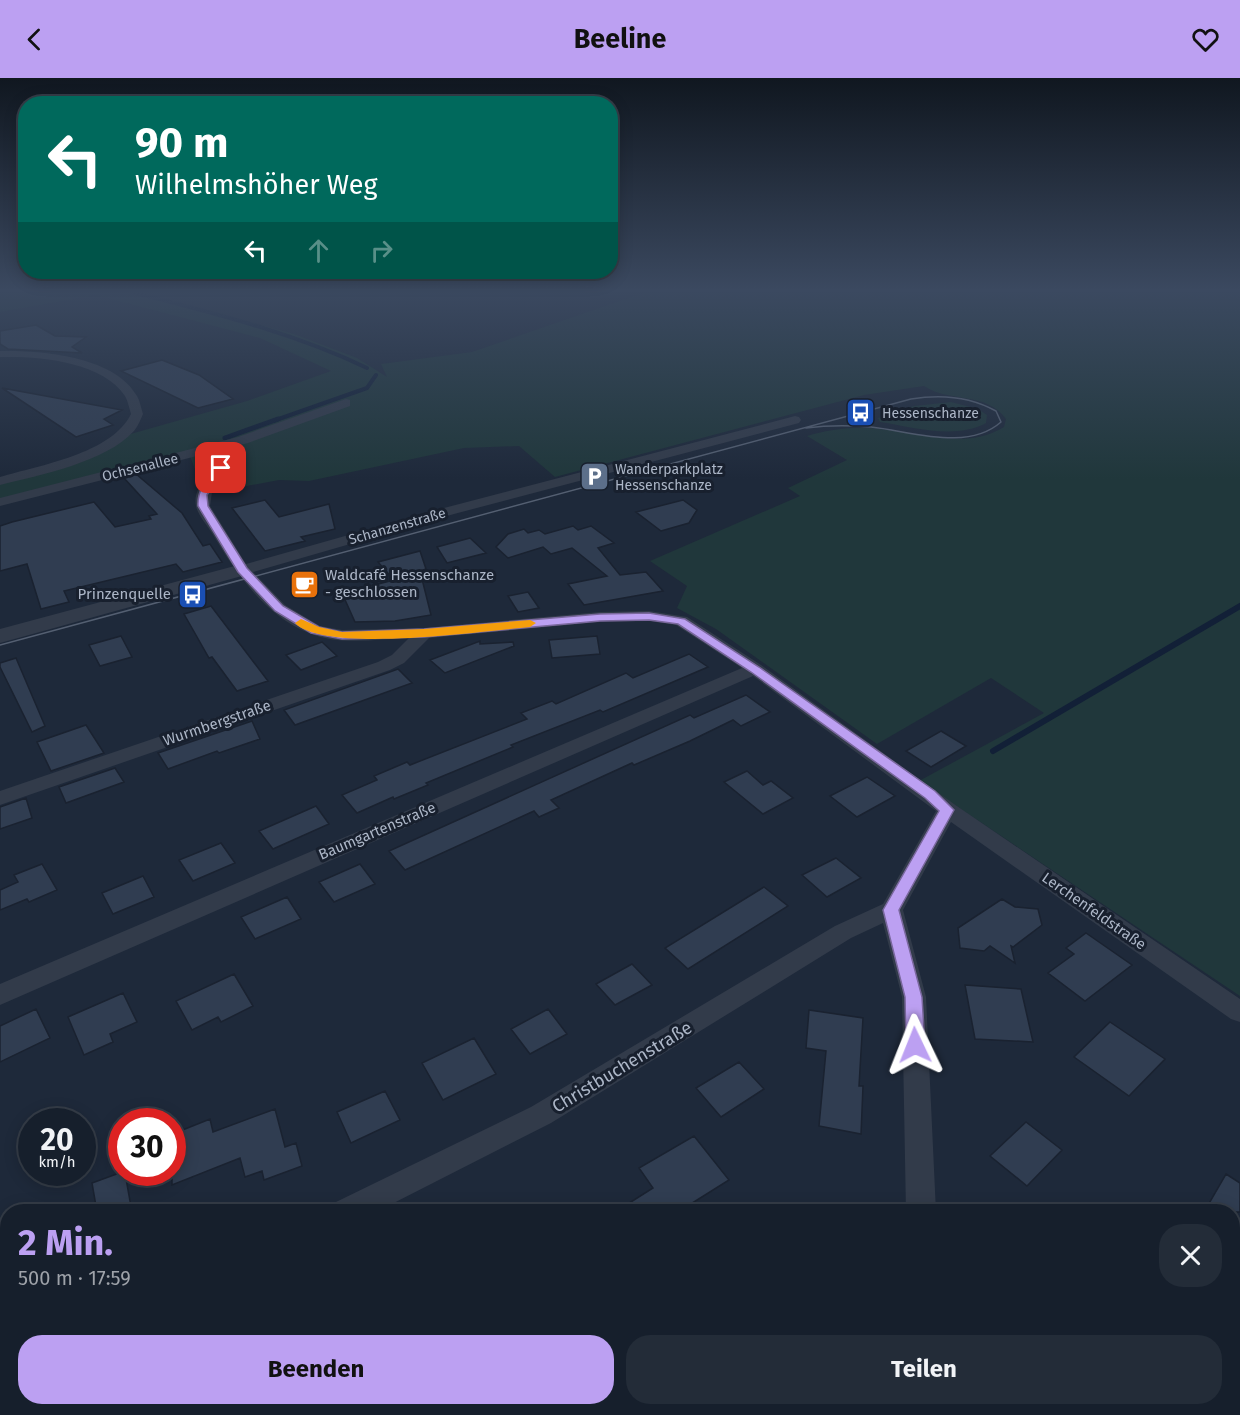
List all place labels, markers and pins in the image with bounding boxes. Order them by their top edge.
bus stop icon: Hessenschanze [845,397,877,429]
place label: Hessenschanze [882,405,979,422]
pin [195,442,246,493]
parking icon: Wanderparkplatz Hessenschanze [578,461,610,493]
place label: Wanderparkplatz Hessenschanze [615,461,723,494]
place label: Waldcafé Hessenschanze - geschlossen [325,566,494,601]
cafe icon: Waldcafé Hessenschanze - geschlossen [288,568,320,600]
bus stop icon: Prinzenquelle [176,578,208,610]
place label: Prinzenquelle [78,585,171,603]

